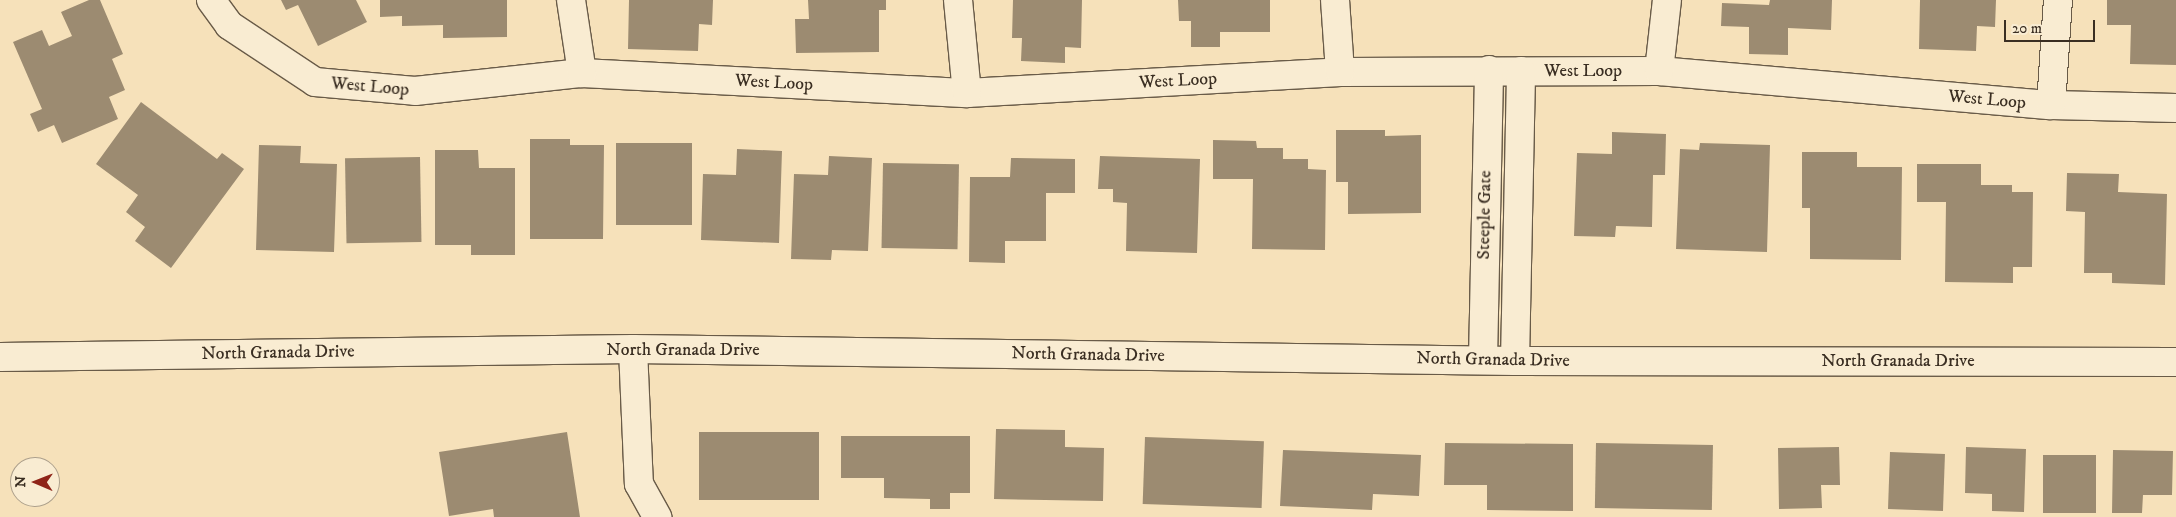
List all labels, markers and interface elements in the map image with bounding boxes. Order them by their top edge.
scale bar [2006,10,2097,42]
text: 20 m [2012,19,2042,38]
street label: West Loop [1544,60,1622,82]
street label: West Loop [1138,68,1218,94]
street label: West Loop [734,70,814,96]
street label: West Loop [330,73,410,101]
street label: West Loop [1947,86,2027,114]
street label: Steeple Gate [1473,170,1497,260]
street label: North Granada Drive [606,339,760,361]
street label: North Granada Drive [201,341,355,365]
street label: North Granada Drive [1011,343,1165,367]
street label: North Granada Drive [1416,348,1570,372]
street label: North Granada Drive [1821,350,1975,372]
north arrow [10,457,60,507]
text: N [12,476,30,488]

